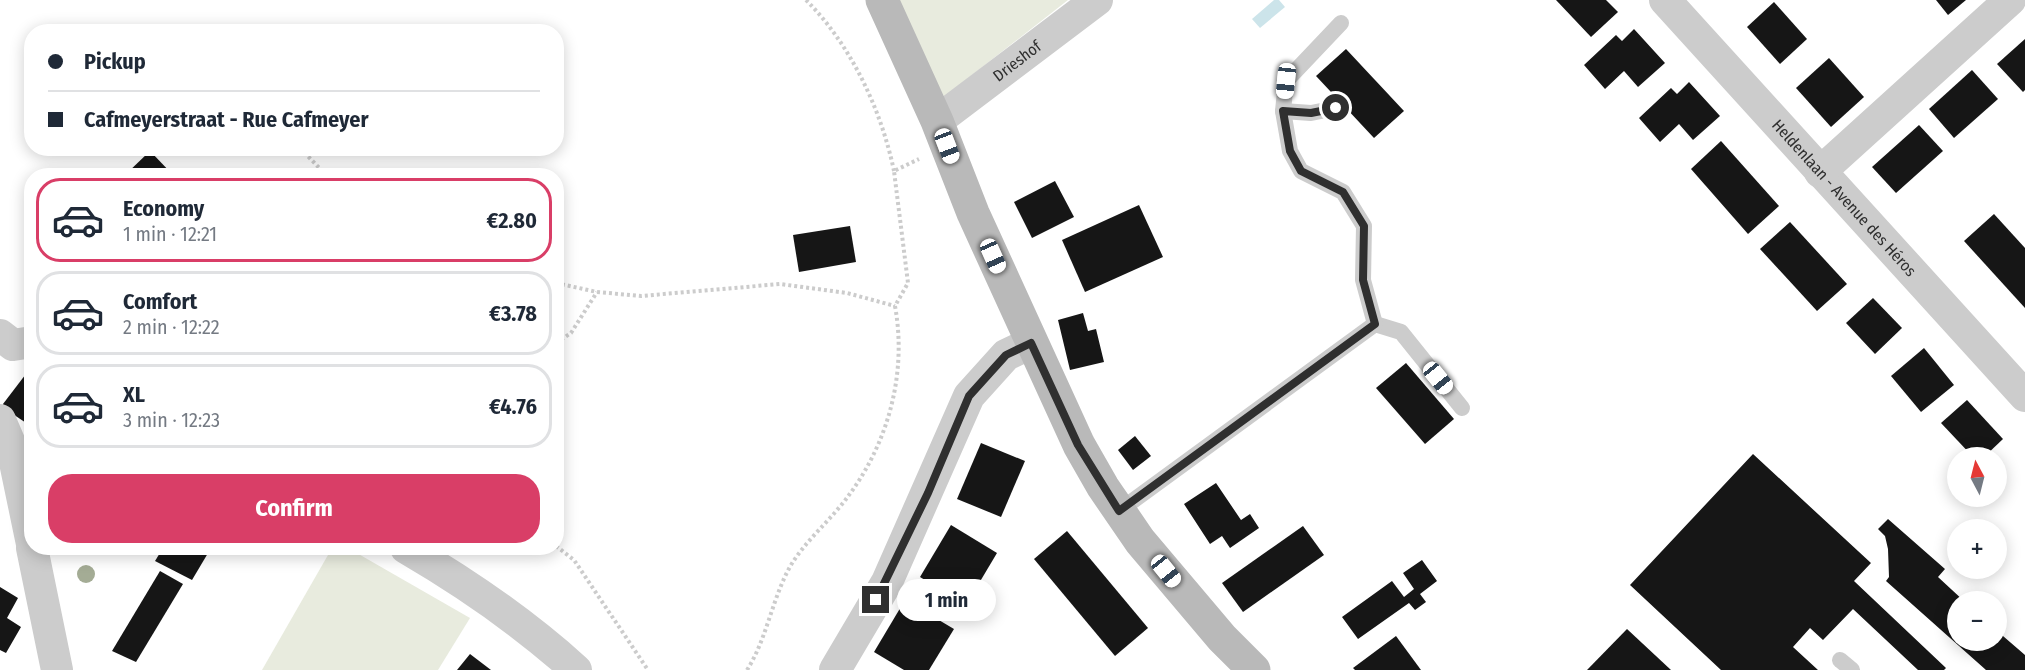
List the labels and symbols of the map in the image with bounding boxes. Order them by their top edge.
street label: Drieshof [989,36,1046,85]
car [1275,62,1297,100]
route start [1322,94,1349,121]
street label: Heldenlaan - Avenue des Héros [1768,116,1920,280]
car [932,126,962,166]
car [977,236,1009,276]
car [1420,358,1456,398]
north arrow [1947,447,2007,507]
car [1148,551,1184,591]
callout: 1 min [897,579,996,621]
route end [862,586,889,613]

